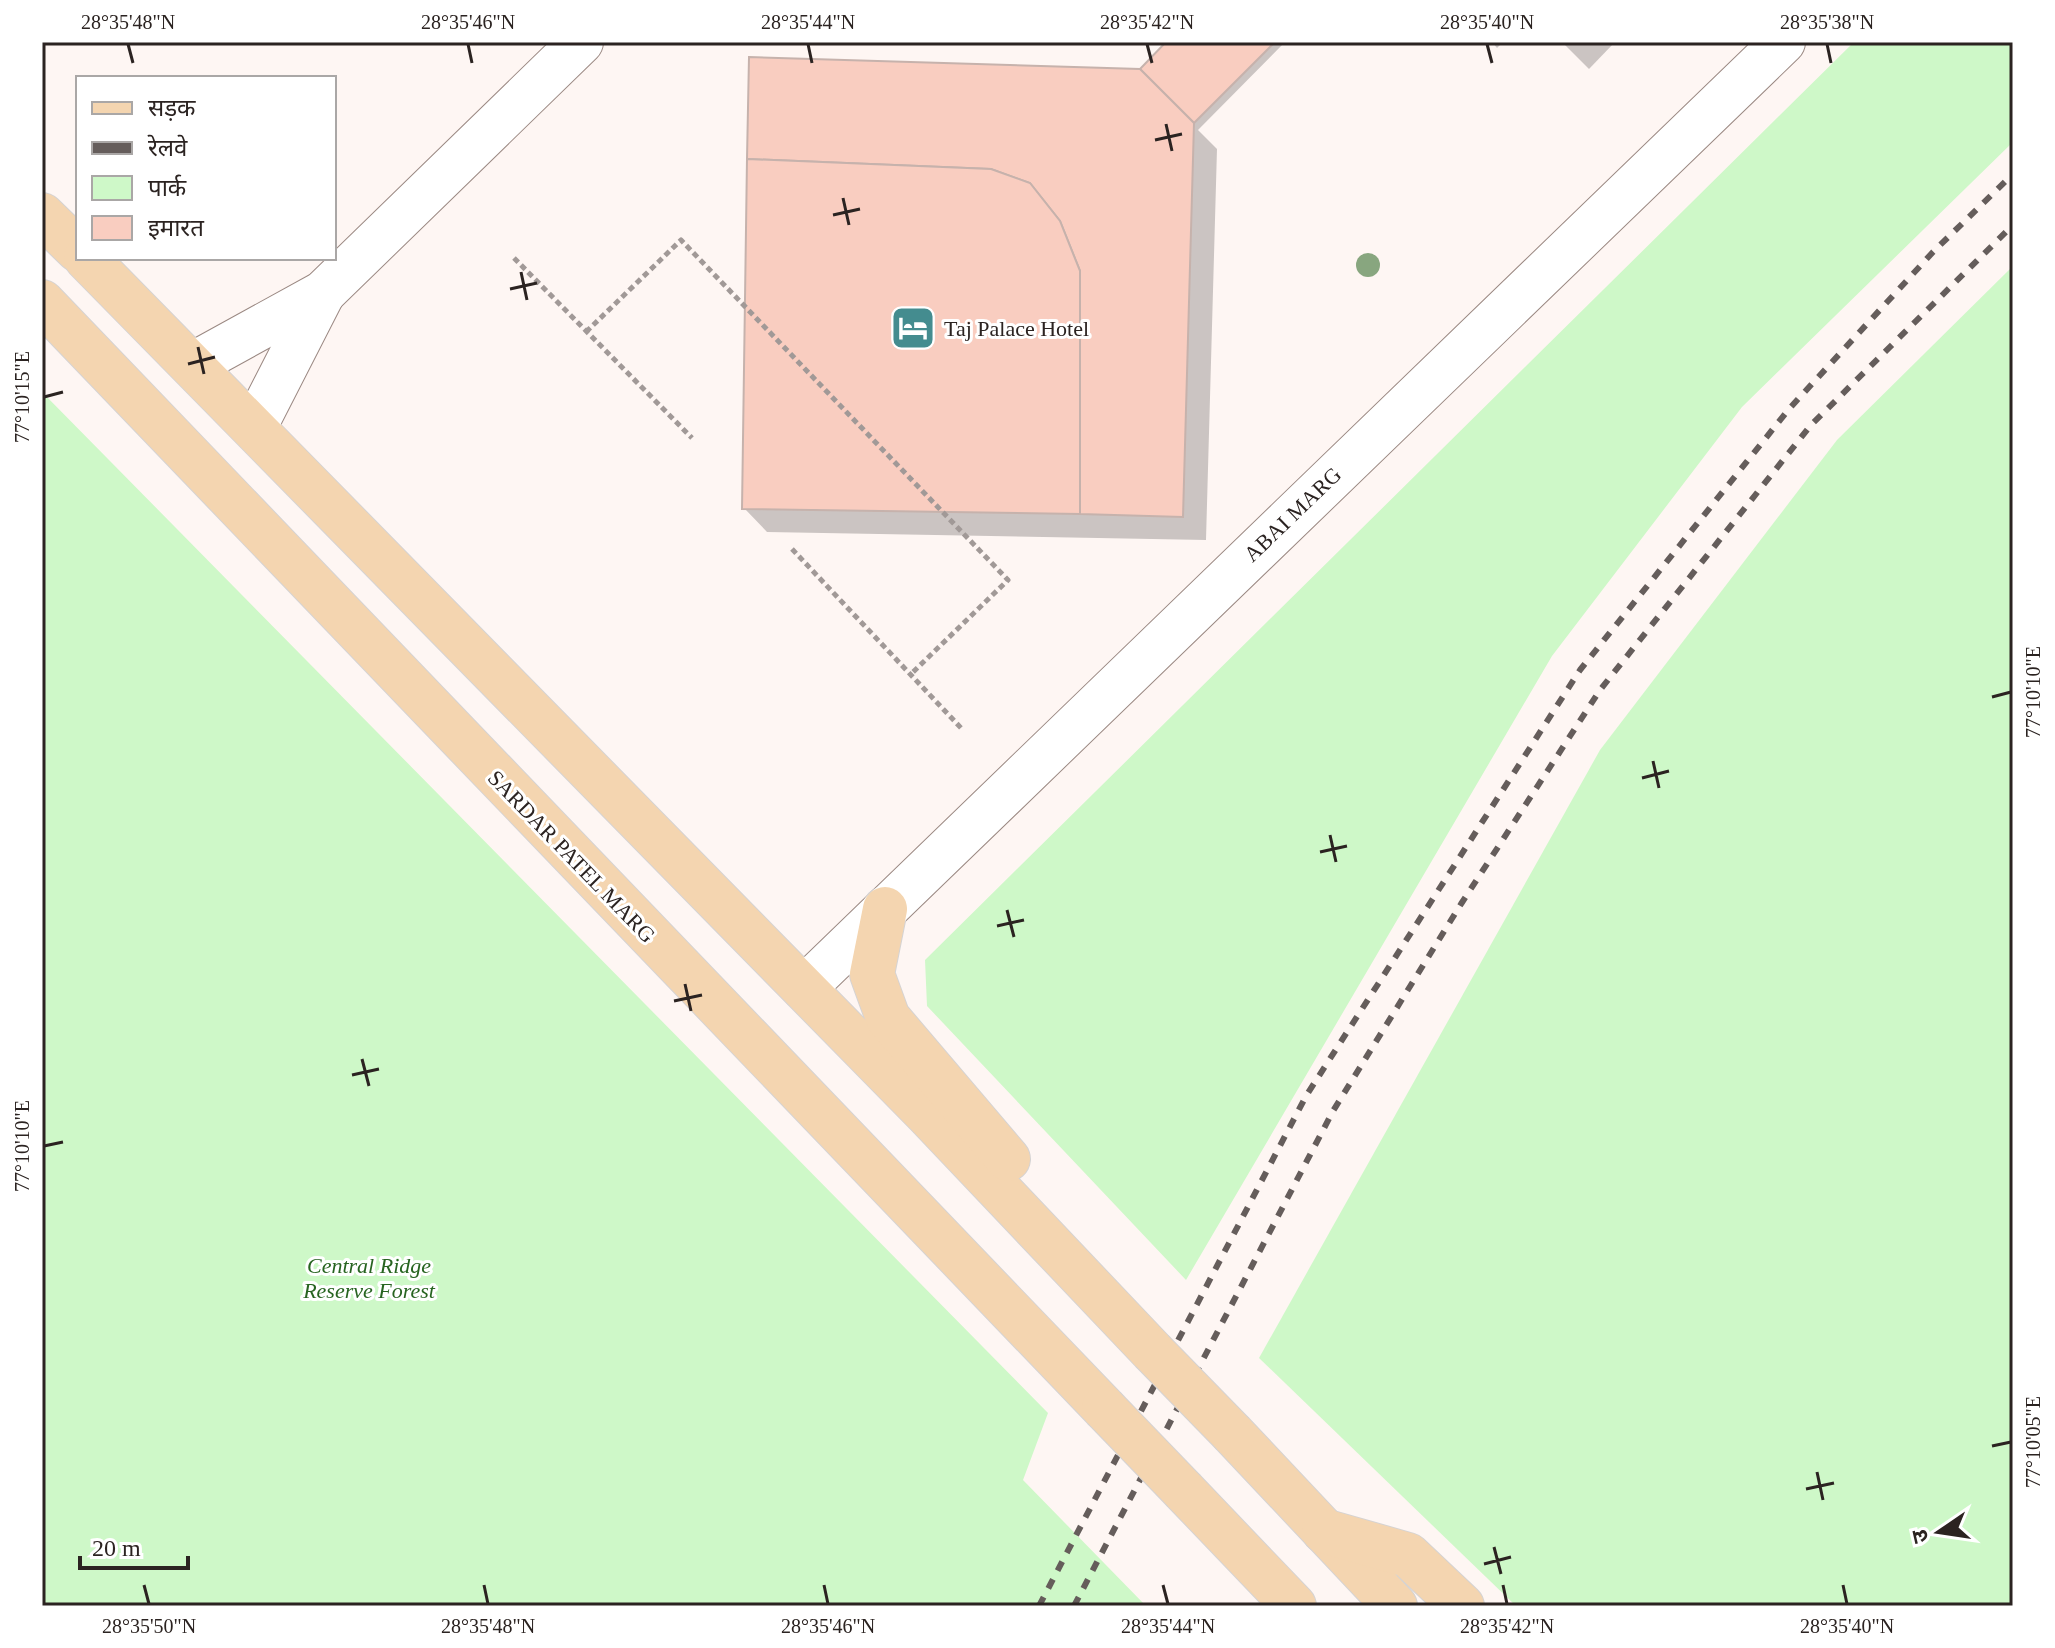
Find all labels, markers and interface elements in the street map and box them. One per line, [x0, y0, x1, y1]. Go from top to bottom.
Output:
text: 28°35'48"N [81, 11, 175, 33]
text: 28°35'46"N [421, 11, 515, 33]
text: 28°35'44"N [761, 11, 855, 33]
text: 28°35'42"N [1100, 11, 1194, 33]
text: 28°35'40"N [1440, 11, 1534, 33]
text: 28°35'38"N [1780, 11, 1874, 33]
legend [76, 76, 336, 260]
text: सड़क [148, 95, 196, 121]
text: रेलवे [147, 134, 188, 161]
text: पार्क [148, 174, 187, 201]
text: इमारत [148, 215, 205, 241]
hotel icon: Taj Palace Hotel [889, 304, 937, 352]
place label: Taj Palace Hotel [944, 316, 1089, 341]
text: 77°10'15"E [11, 351, 33, 443]
street label: ABAI MARG [1239, 462, 1346, 567]
text: 77°10'10"E [2022, 646, 2044, 738]
street label: SARDAR PATEL MARG [483, 765, 660, 948]
text: 77°10'10"E [11, 1100, 33, 1192]
park label: Central Ridge Reserve Forest [302, 1253, 436, 1303]
text: 77°10'05"E [2022, 1396, 2044, 1488]
north arrow [1899, 1492, 1979, 1572]
scale bar [80, 1520, 188, 1570]
text: उ [1906, 1526, 1934, 1545]
text: 20 m [92, 1535, 141, 1561]
text: 28°35'50"N [102, 1615, 196, 1637]
text: 28°35'48"N [441, 1615, 535, 1637]
text: 28°35'46"N [781, 1615, 875, 1637]
text: 28°35'44"N [1121, 1615, 1215, 1637]
text: 28°35'42"N [1460, 1615, 1554, 1637]
text: 28°35'40"N [1800, 1615, 1894, 1637]

